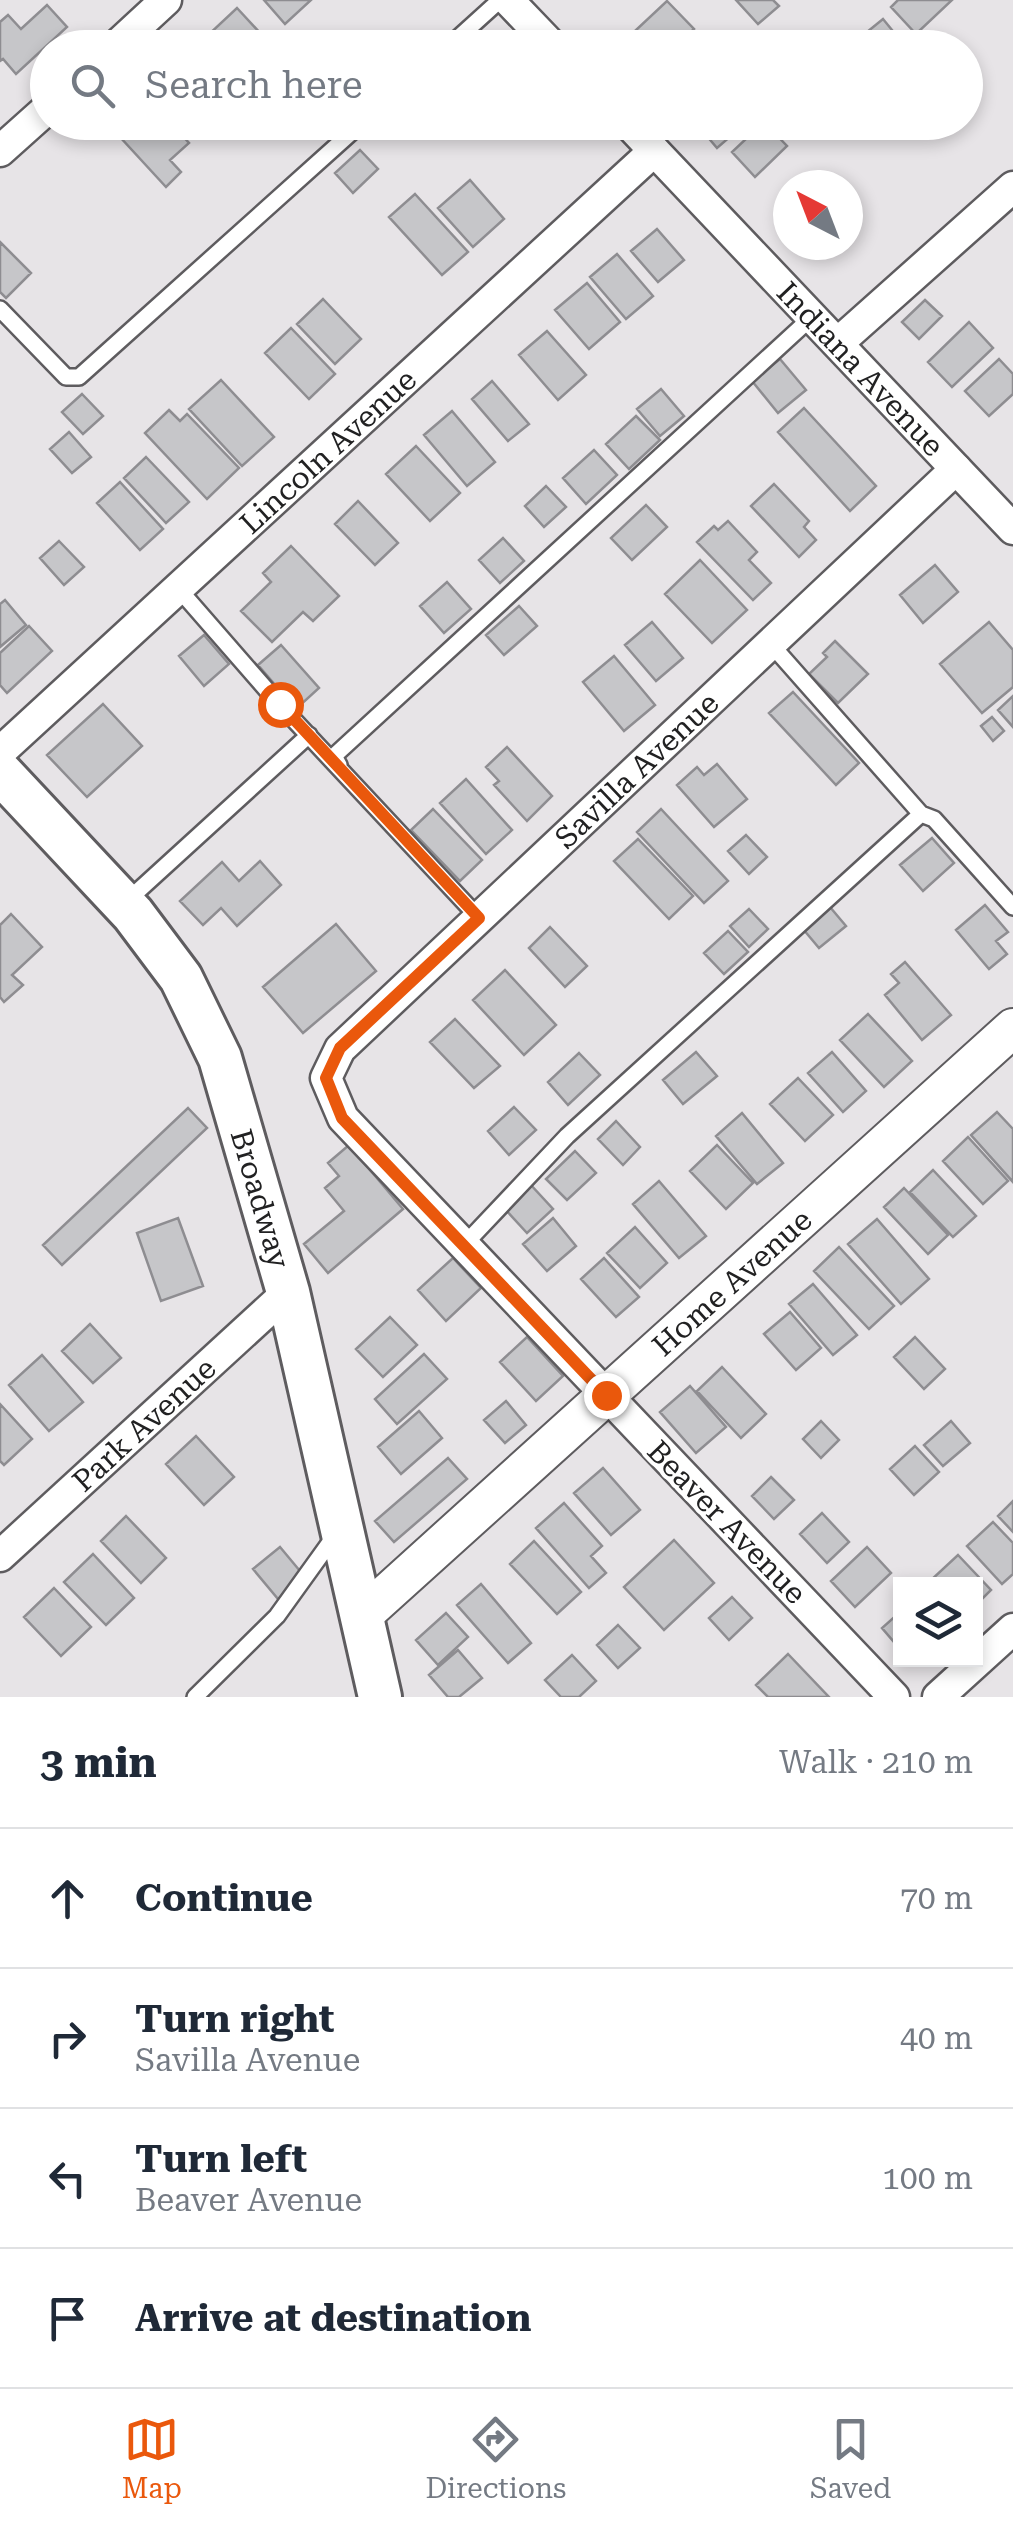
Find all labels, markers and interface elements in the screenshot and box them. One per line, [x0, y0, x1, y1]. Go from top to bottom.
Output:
search box [30, 30, 983, 140]
icon: search [65, 58, 120, 113]
text: Search here [145, 63, 363, 107]
north arrow [773, 170, 863, 260]
street label: Indiana Avenue [770, 274, 952, 463]
street label: Lincoln Avenue [232, 361, 423, 540]
route start [258, 682, 304, 728]
street label: Savilla Avenue [547, 685, 725, 855]
street label: Broadway [224, 1125, 298, 1272]
street label: Home Avenue [645, 1201, 818, 1363]
street label: Park Avenue [65, 1350, 222, 1498]
route end [584, 1373, 630, 1419]
street label: Beaver Avenue [641, 1433, 813, 1611]
map controls [893, 1577, 983, 1667]
button: layers [893, 1577, 983, 1667]
text: 3 min [40, 1738, 157, 1787]
text: Walk · 210 m [779, 1743, 973, 1781]
icon: ahead [40, 1871, 95, 1926]
text: Continue [135, 1876, 313, 1920]
text: 70 m [900, 1879, 973, 1917]
text: Turn right [135, 1997, 334, 2041]
icon: right [40, 2011, 95, 2066]
text: 40 m [900, 2019, 973, 2057]
text: Savilla Avenue [135, 2041, 360, 2079]
text: Turn left [135, 2137, 307, 2181]
icon: left [40, 2151, 95, 2206]
text: 100 m [882, 2159, 973, 2197]
text: Beaver Avenue [135, 2181, 362, 2219]
icon: arrive [40, 2291, 95, 2346]
text: Arrive at destination [135, 2296, 531, 2340]
tab: Map [122, 2412, 182, 2505]
tab: Directions [425, 2412, 566, 2505]
tab: Saved [810, 2412, 891, 2505]

